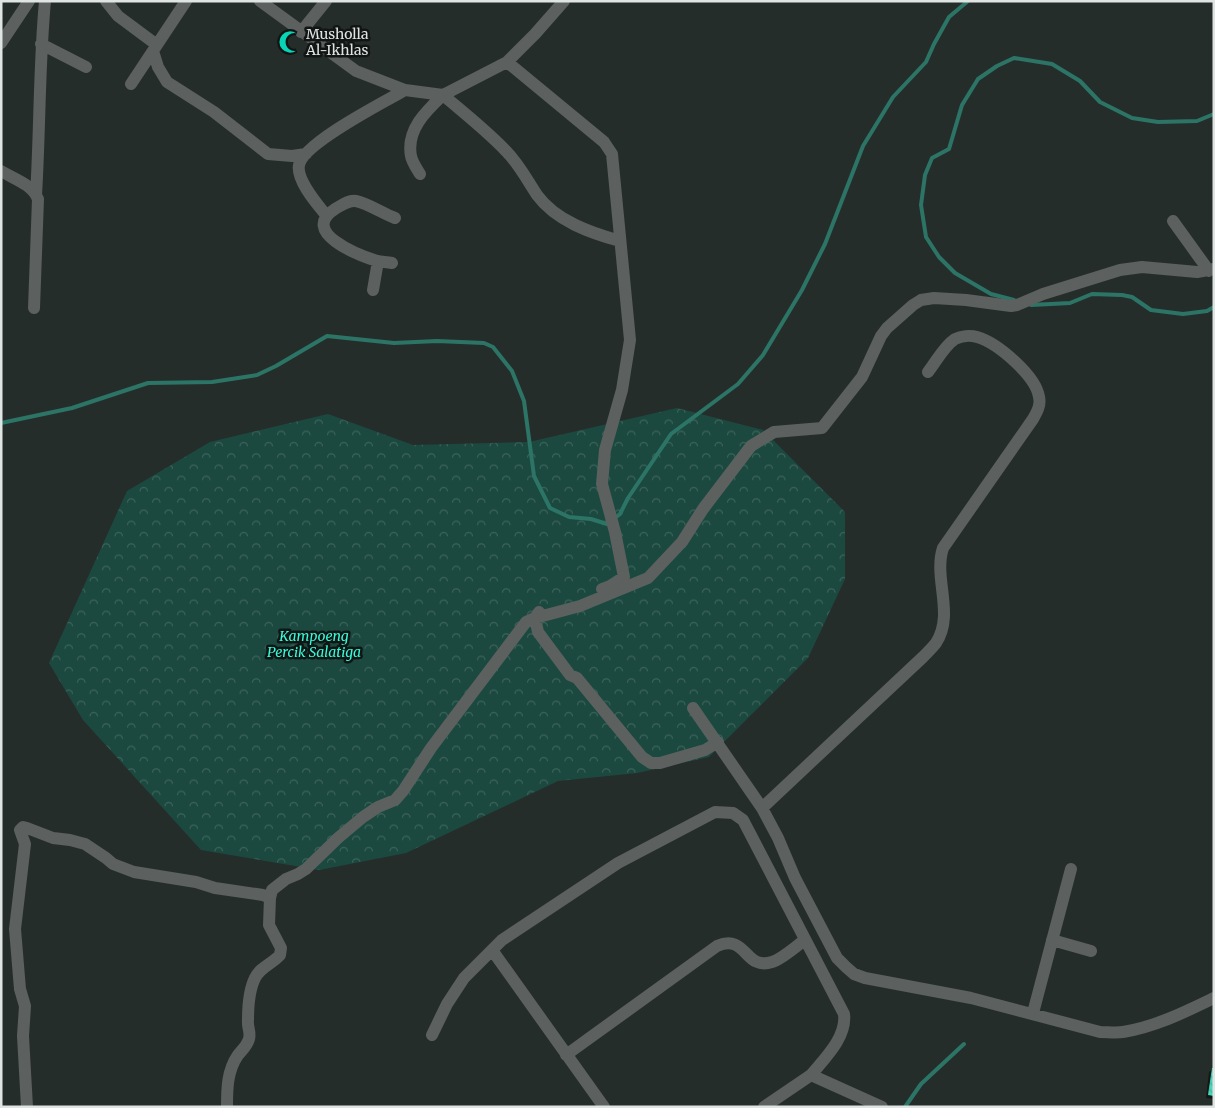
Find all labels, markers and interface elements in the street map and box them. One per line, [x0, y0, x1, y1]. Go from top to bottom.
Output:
place label: Musholla Al-Ikhlas [305, 25, 369, 59]
mosque icon: Musholla Al-Ikhlas [277, 29, 303, 55]
park label: Kampoeng Percik Salatiga [267, 627, 361, 661]

